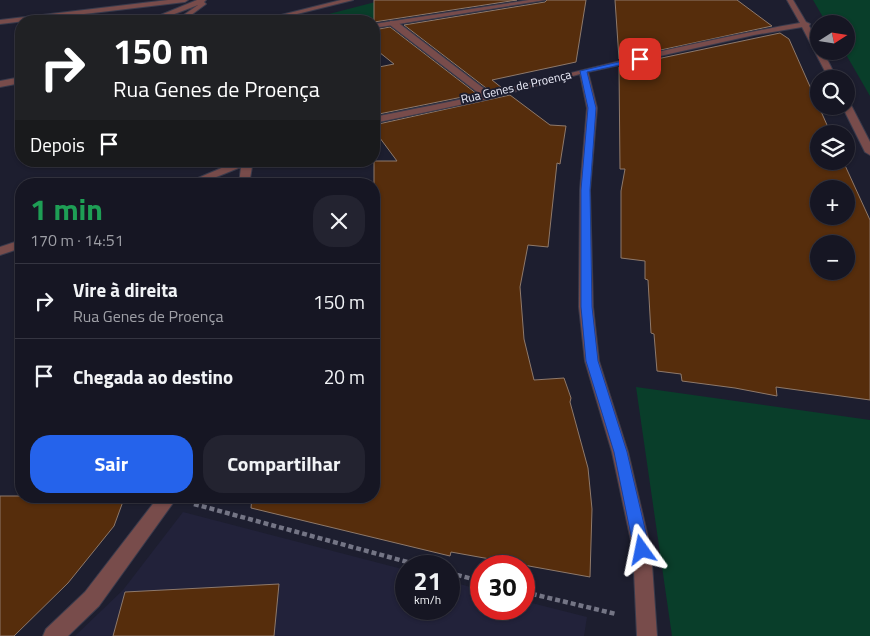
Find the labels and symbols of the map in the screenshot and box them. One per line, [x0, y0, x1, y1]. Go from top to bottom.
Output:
north arrow [810, 15, 855, 60]
pin [619, 38, 661, 80]
street label: Rua Genes de Proença [459, 65, 573, 108]
position arrow [615, 523, 667, 575]
speed limit sign: 30 [470, 555, 535, 620]

